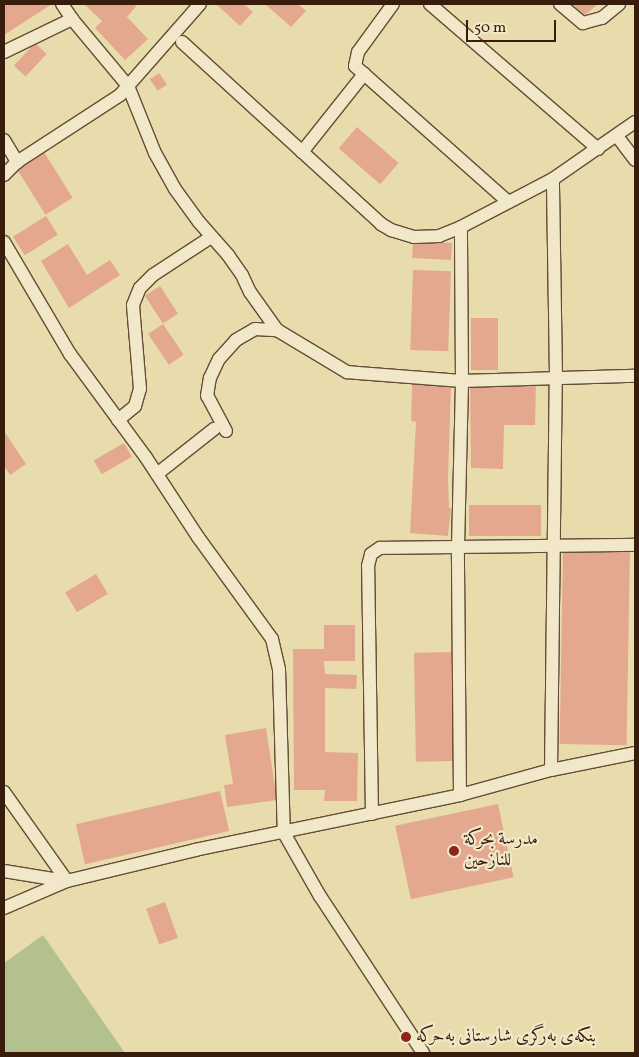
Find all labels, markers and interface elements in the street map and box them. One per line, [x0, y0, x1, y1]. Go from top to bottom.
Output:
scale bar [469, 10, 559, 42]
text: 50 m [474, 18, 506, 39]
place label: مدرسة بحركة للنازحين [464, 830, 538, 872]
marker: مدرسة بحركة للنازحين [448, 845, 460, 857]
place label: بنکەی بەرگری شارستانی بەحرکە [416, 1026, 596, 1048]
marker: بنکەی بەرگری شارستانی بەحرکە [400, 1031, 412, 1043]

